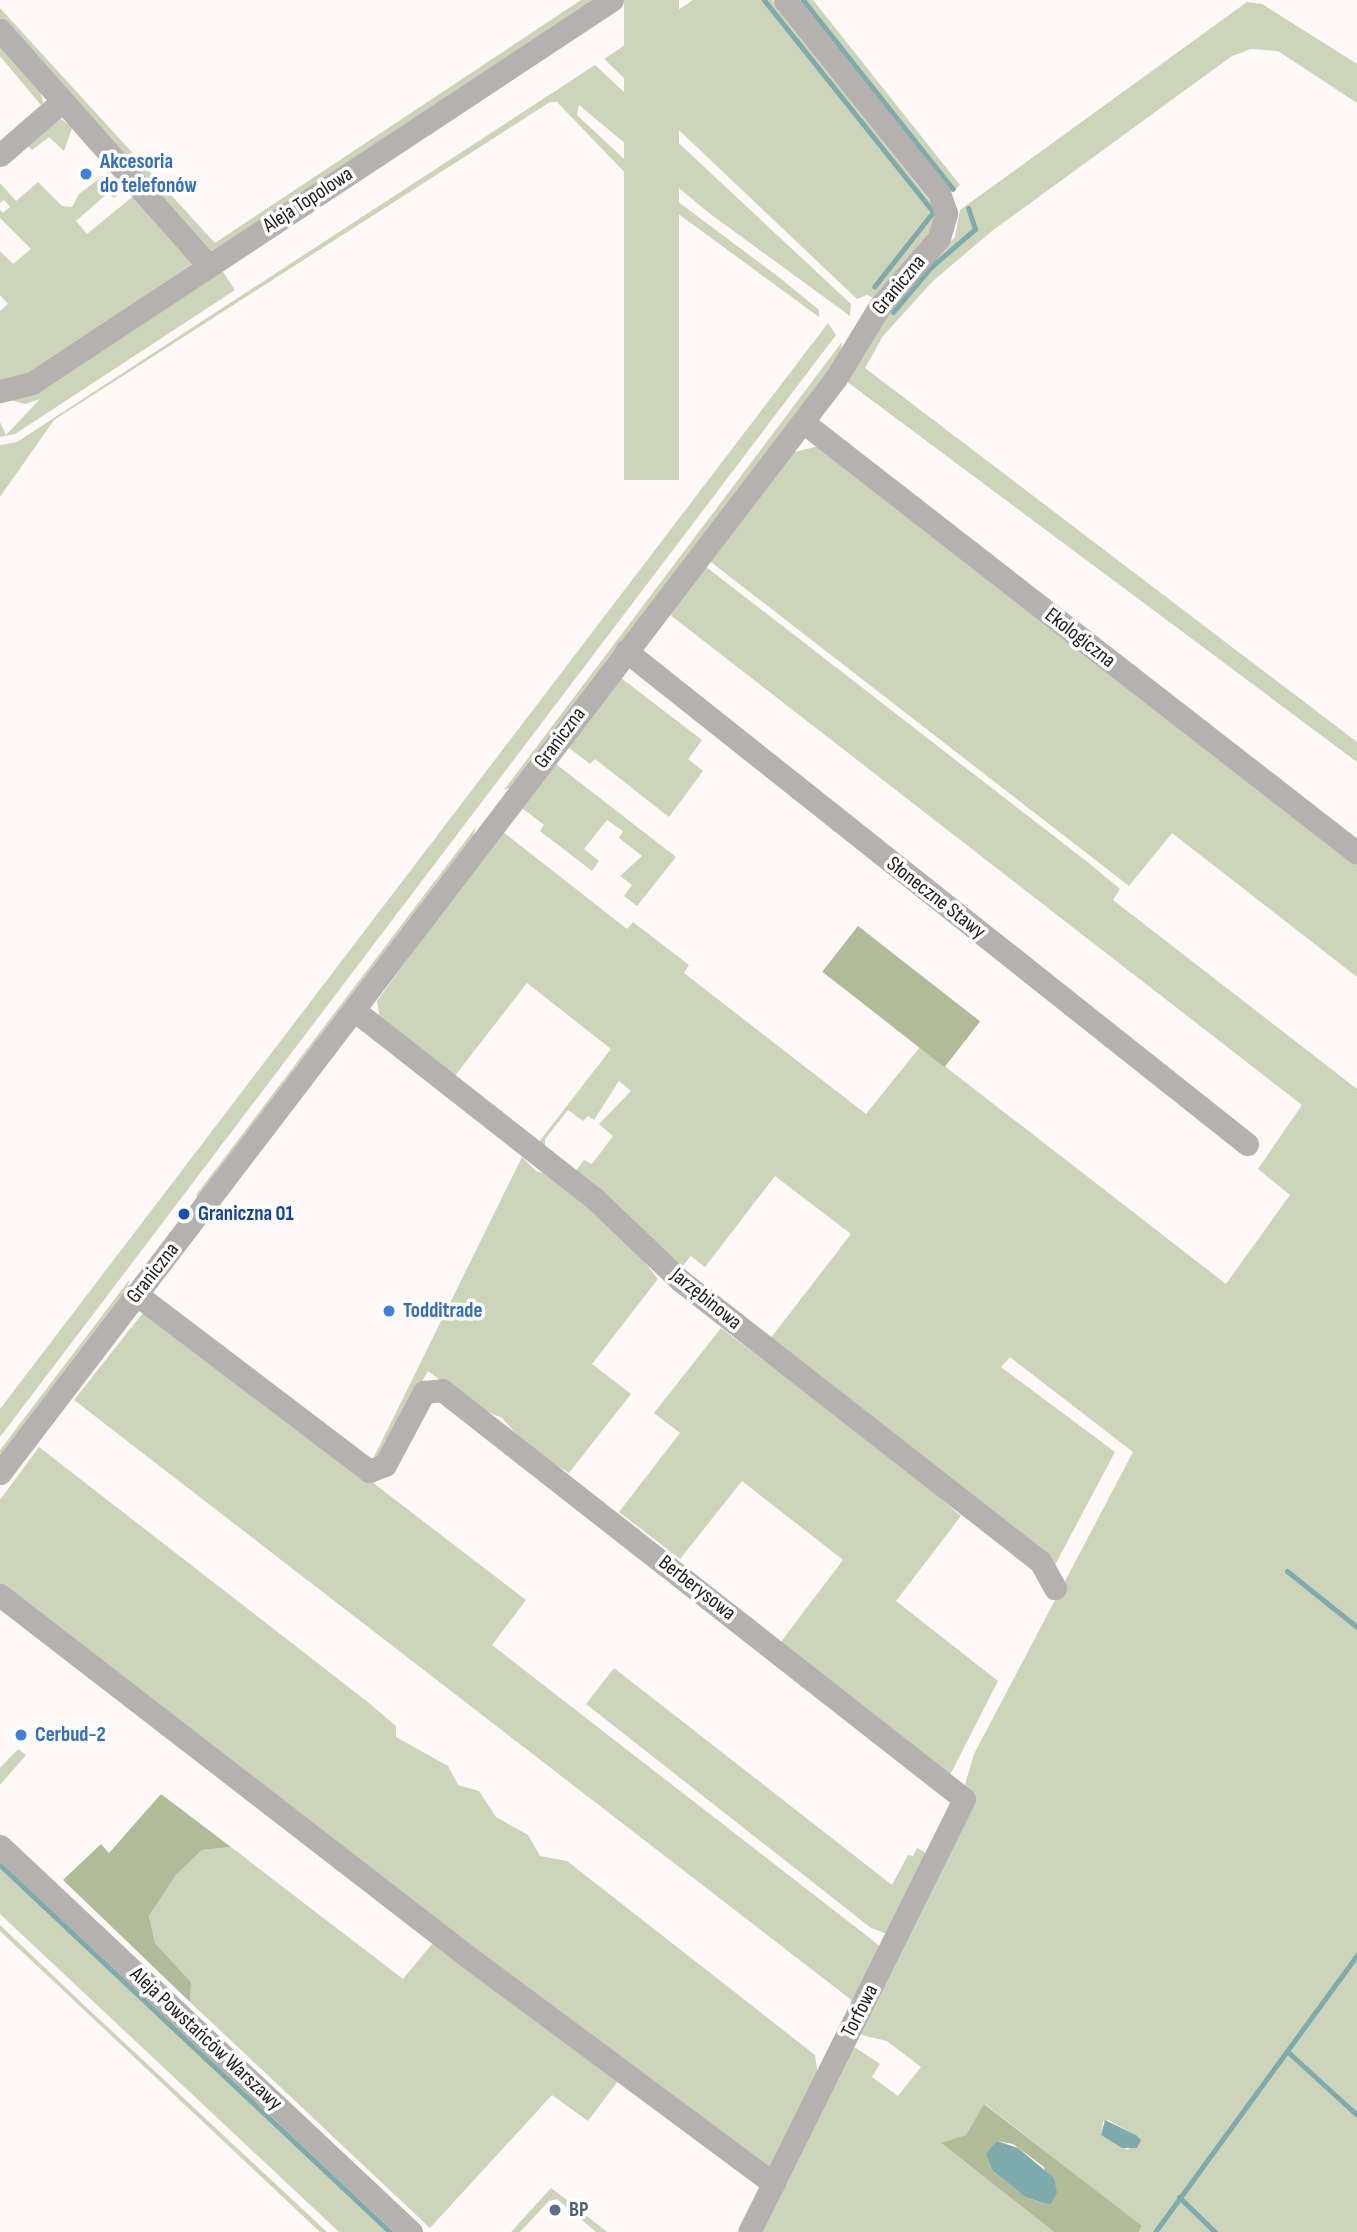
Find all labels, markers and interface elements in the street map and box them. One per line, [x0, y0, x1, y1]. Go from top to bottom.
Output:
place label: Akcesoria do telefonów [100, 149, 197, 199]
street label: Aleja Topolowa [258, 162, 358, 238]
marker: Akcesoria do telefonów [78, 166, 94, 182]
street label: Graniczna [867, 250, 931, 320]
street label: Ekologiczna [1040, 603, 1120, 673]
street label: Graniczna [529, 702, 591, 774]
street label: Słoneczne Stawy [881, 852, 991, 944]
place label: Graniczna 01 [198, 1201, 294, 1227]
marker: Graniczna 01 [176, 1206, 192, 1222]
street label: Graniczna [122, 1238, 184, 1308]
street label: Jarzębinowa [665, 1263, 747, 1335]
place label: Todditrade [403, 1298, 482, 1324]
marker: Todditrade [381, 1303, 397, 1319]
street label: Berberysowa [653, 1550, 741, 1626]
place label: Cerbud-2 [35, 1722, 106, 1748]
marker: Cerbud-2 [13, 1727, 29, 1743]
street label: Aleja Powstańców Warszawy [125, 1962, 287, 2116]
street label: Torfowa [836, 1980, 884, 2042]
place label: BP [569, 2197, 588, 2223]
marker: BP [547, 2202, 563, 2218]

